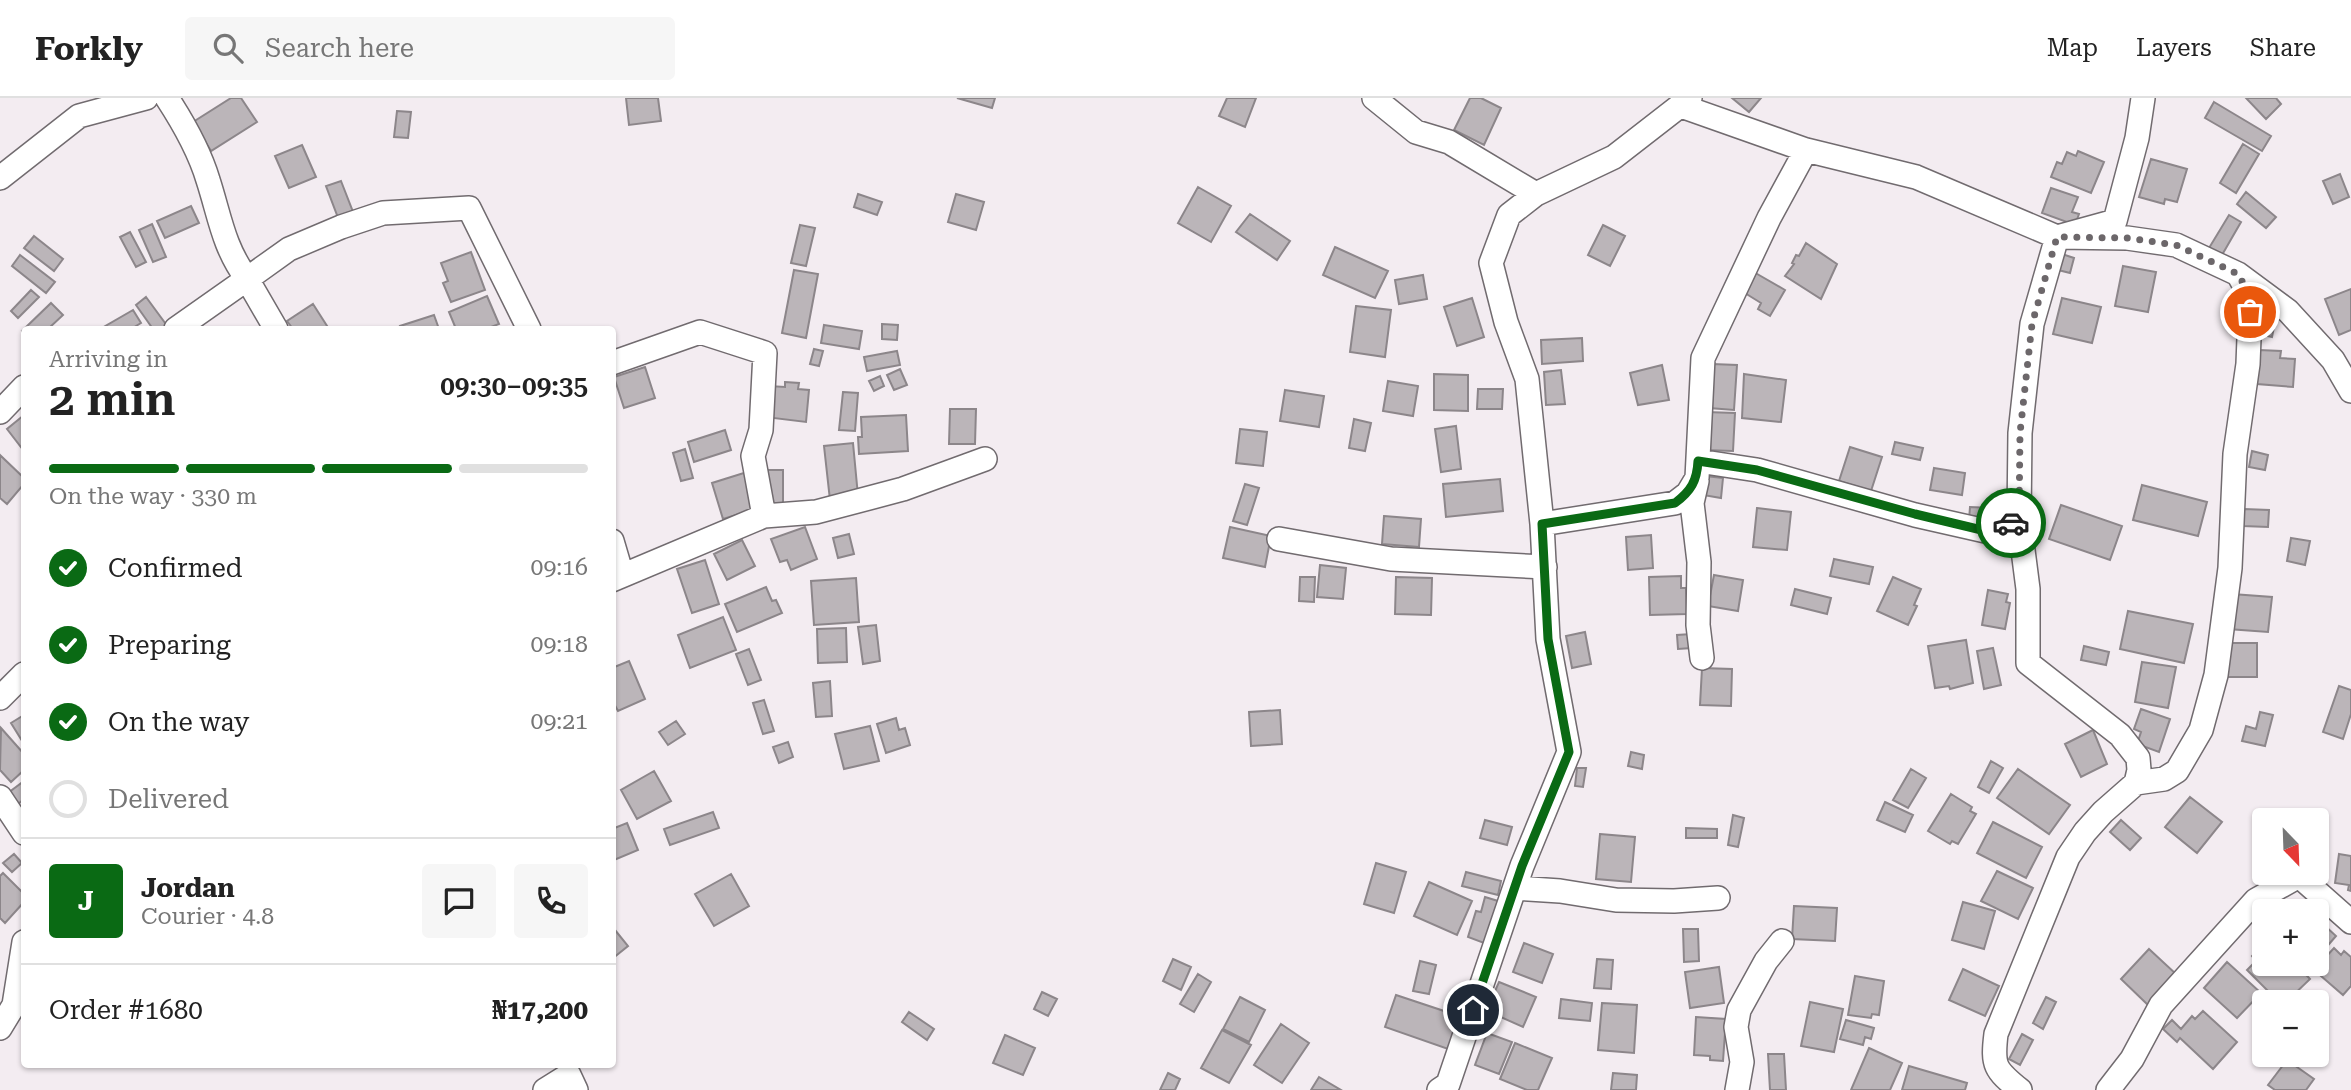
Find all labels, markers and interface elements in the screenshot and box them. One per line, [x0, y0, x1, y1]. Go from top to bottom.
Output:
search box [185, 17, 675, 80]
text: Forkly [35, 29, 143, 68]
icon: search [209, 29, 247, 67]
text: Search here [265, 33, 414, 63]
text: Map [2047, 34, 2098, 62]
text: Layers [2136, 34, 2212, 62]
text: Share [2250, 34, 2316, 62]
pin [2220, 282, 2280, 342]
icon: bag [2231, 293, 2269, 331]
text: Arriving in [49, 346, 168, 373]
text: 09:30–09:35 [440, 371, 588, 401]
text: 2 min [49, 372, 176, 426]
text: On the way · 330 m [49, 483, 257, 510]
courier [1976, 488, 2046, 558]
icon: car [1992, 504, 2030, 542]
icon: check [49, 549, 87, 587]
text: Confirmed [108, 553, 243, 583]
text: 09:16 [531, 554, 588, 581]
icon: check [49, 626, 87, 664]
text: Preparing [108, 630, 231, 660]
text: 09:18 [531, 631, 588, 658]
icon: check [49, 703, 87, 741]
text: On the way [108, 707, 249, 737]
text: 09:21 [531, 708, 588, 735]
text: Delivered [108, 784, 229, 814]
north arrow [2252, 808, 2329, 886]
map controls [2252, 808, 2329, 1067]
button: chat [422, 864, 496, 938]
button: phone [514, 864, 588, 938]
text: Jordan [141, 873, 235, 903]
text: J [78, 886, 94, 916]
button: + [2252, 899, 2329, 976]
text: Courier · 4.8 [141, 903, 274, 930]
pin [1443, 980, 1503, 1040]
button: − [2252, 990, 2329, 1067]
icon: home [1454, 991, 1492, 1029]
text: Order #1680 [49, 995, 203, 1025]
text: ₦17,200 [492, 995, 588, 1025]

